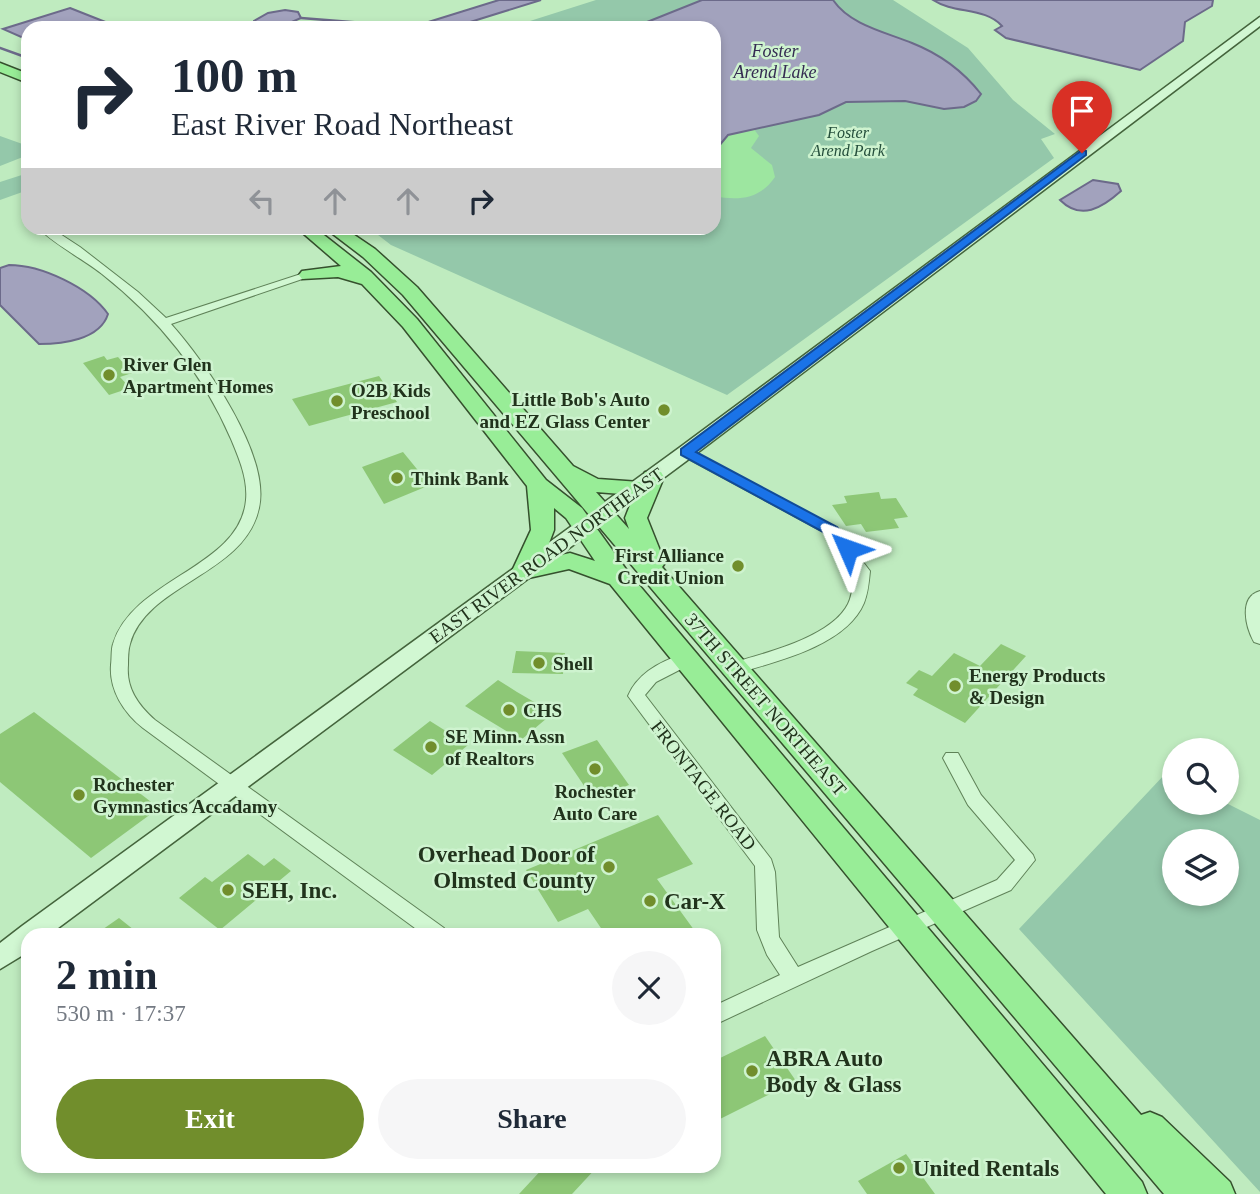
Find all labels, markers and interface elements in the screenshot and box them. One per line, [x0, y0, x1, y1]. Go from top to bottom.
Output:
water label: Foster Arend Lake [733, 41, 816, 82]
text: 100 m [171, 48, 298, 103]
icon: right [56, 49, 147, 140]
pin [1052, 81, 1112, 153]
icon: arrive [1063, 92, 1101, 130]
text: East River Road Northeast [171, 106, 513, 142]
park label: Foster Arend Park [810, 124, 886, 159]
icon: left [243, 182, 281, 220]
icon: ahead [316, 182, 354, 220]
icon: ahead [389, 182, 427, 220]
icon: right [462, 182, 500, 220]
place label: River Glen Apartment Homes [123, 354, 273, 397]
marker: River Glen Apartment Homes [101, 367, 117, 383]
place label: O2B Kids Preschool [351, 380, 431, 423]
place label: Little Bob's Auto and EZ Glass Center [480, 389, 651, 432]
marker: O2B Kids Preschool [329, 393, 345, 409]
marker: Little Bob's Auto and EZ Glass Center [656, 402, 672, 418]
street label: EAST RIVER ROAD NORTHEAST [425, 463, 668, 647]
place label: Think Bank [411, 468, 509, 489]
marker: Think Bank [389, 470, 405, 486]
position arrow [811, 512, 885, 586]
place label: First Alliance Credit Union [615, 545, 724, 588]
marker: First Alliance Credit Union [730, 558, 746, 574]
street label: 37TH STREET NORTHEAST [681, 609, 851, 800]
place label: Shell [553, 653, 593, 674]
marker: Shell [531, 655, 547, 671]
place label: Energy Products & Design [969, 665, 1105, 708]
marker: Energy Products & Design [947, 678, 963, 694]
place label: CHS [523, 700, 562, 721]
marker: CHS [501, 702, 517, 718]
street label: FRONTAGE ROAD [647, 716, 761, 854]
place label: SE Minn. Assn of Realtors [445, 726, 565, 769]
map controls [1162, 738, 1239, 906]
button: search [1162, 738, 1239, 815]
marker: SE Minn. Assn of Realtors [423, 739, 439, 755]
marker: Rochester Auto Care [587, 761, 603, 777]
place label: Rochester Gymnastics Accadamy [93, 774, 278, 817]
place label: Rochester Auto Care [553, 781, 637, 824]
marker: Rochester Gymnastics Accadamy [71, 787, 87, 803]
button: layers [1162, 829, 1239, 906]
place label: Overhead Door of Olmsted County [418, 842, 595, 893]
marker: Overhead Door of Olmsted County [601, 859, 617, 875]
place label: SEH, Inc. [242, 878, 337, 903]
marker: SEH, Inc. [220, 882, 236, 898]
place label: Car-X [664, 889, 726, 914]
marker: Car-X [642, 893, 658, 909]
button: close [612, 951, 686, 1025]
text: 2 min [56, 952, 158, 998]
text: 530 m · 17:37 [56, 1001, 186, 1026]
place label: ABRA Auto Body & Glass [766, 1046, 902, 1097]
marker: ABRA Auto Body & Glass [744, 1063, 760, 1079]
button: Exit [56, 1079, 364, 1159]
button: Share [378, 1079, 686, 1159]
place label: United Rentals [913, 1156, 1059, 1181]
marker: United Rentals [891, 1160, 907, 1176]

